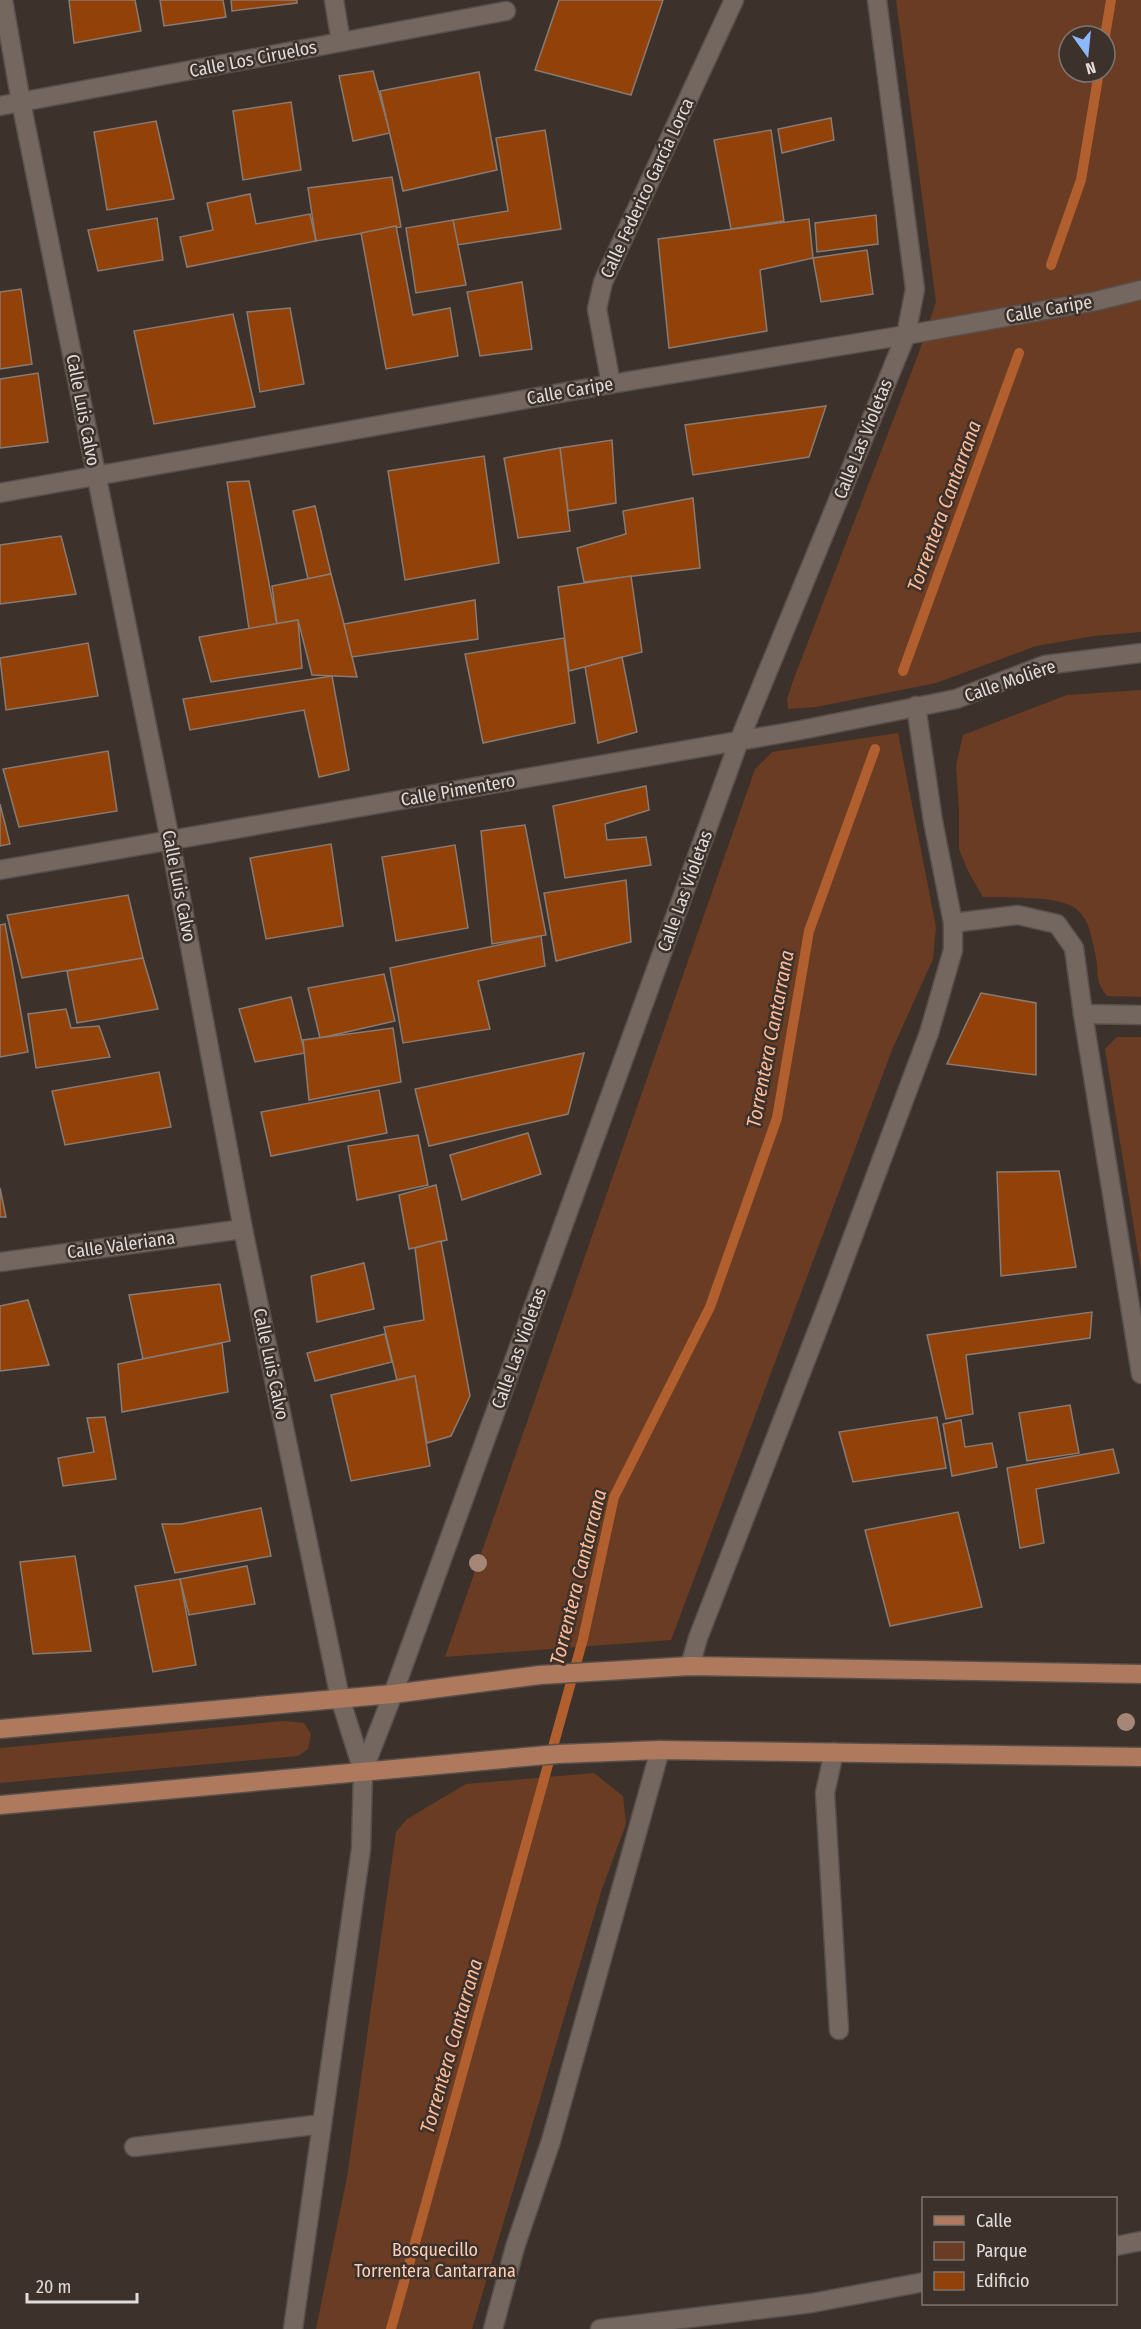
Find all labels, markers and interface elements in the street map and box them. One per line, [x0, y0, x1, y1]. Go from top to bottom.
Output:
north arrow [1057, 24, 1117, 84]
street label: Calle Los Ciruelos [187, 36, 319, 82]
text: N [1084, 58, 1098, 78]
street label: Calle Federico García Lorca [596, 94, 698, 282]
street label: Calle Caripe [1004, 291, 1094, 327]
street label: Calle Luis Calvo [61, 352, 105, 468]
street label: Calle Caripe [525, 373, 615, 409]
street label: Calle Las Violetas [829, 376, 897, 502]
water label: Torrentera Cantarrana [902, 417, 986, 595]
street label: Calle Molière [961, 655, 1059, 707]
street label: Calle Pimentero [399, 769, 517, 811]
street label: Calle Las Violetas [653, 827, 717, 955]
street label: Calle Luis Calvo [157, 828, 201, 944]
water label: Torrentera Cantarrana [741, 948, 799, 1130]
street label: Calle Valeriana [66, 1227, 177, 1263]
street label: Calle Las Violetas [487, 1284, 551, 1412]
street label: Calle Luis Calvo [248, 1306, 294, 1422]
water label: Torrentera Cantarrana [545, 1487, 611, 1667]
water label: Torrentera Cantarrana [415, 1956, 487, 2136]
legend [922, 2197, 1117, 2305]
text: Calle [976, 2210, 1012, 2232]
park label: Bosquecillo Torrentera Cantarrana [354, 2239, 516, 2282]
text: Parque [976, 2240, 1027, 2262]
scale bar [27, 2266, 136, 2304]
text: Edificio [976, 2270, 1029, 2292]
text: 20 m [36, 2276, 71, 2298]

